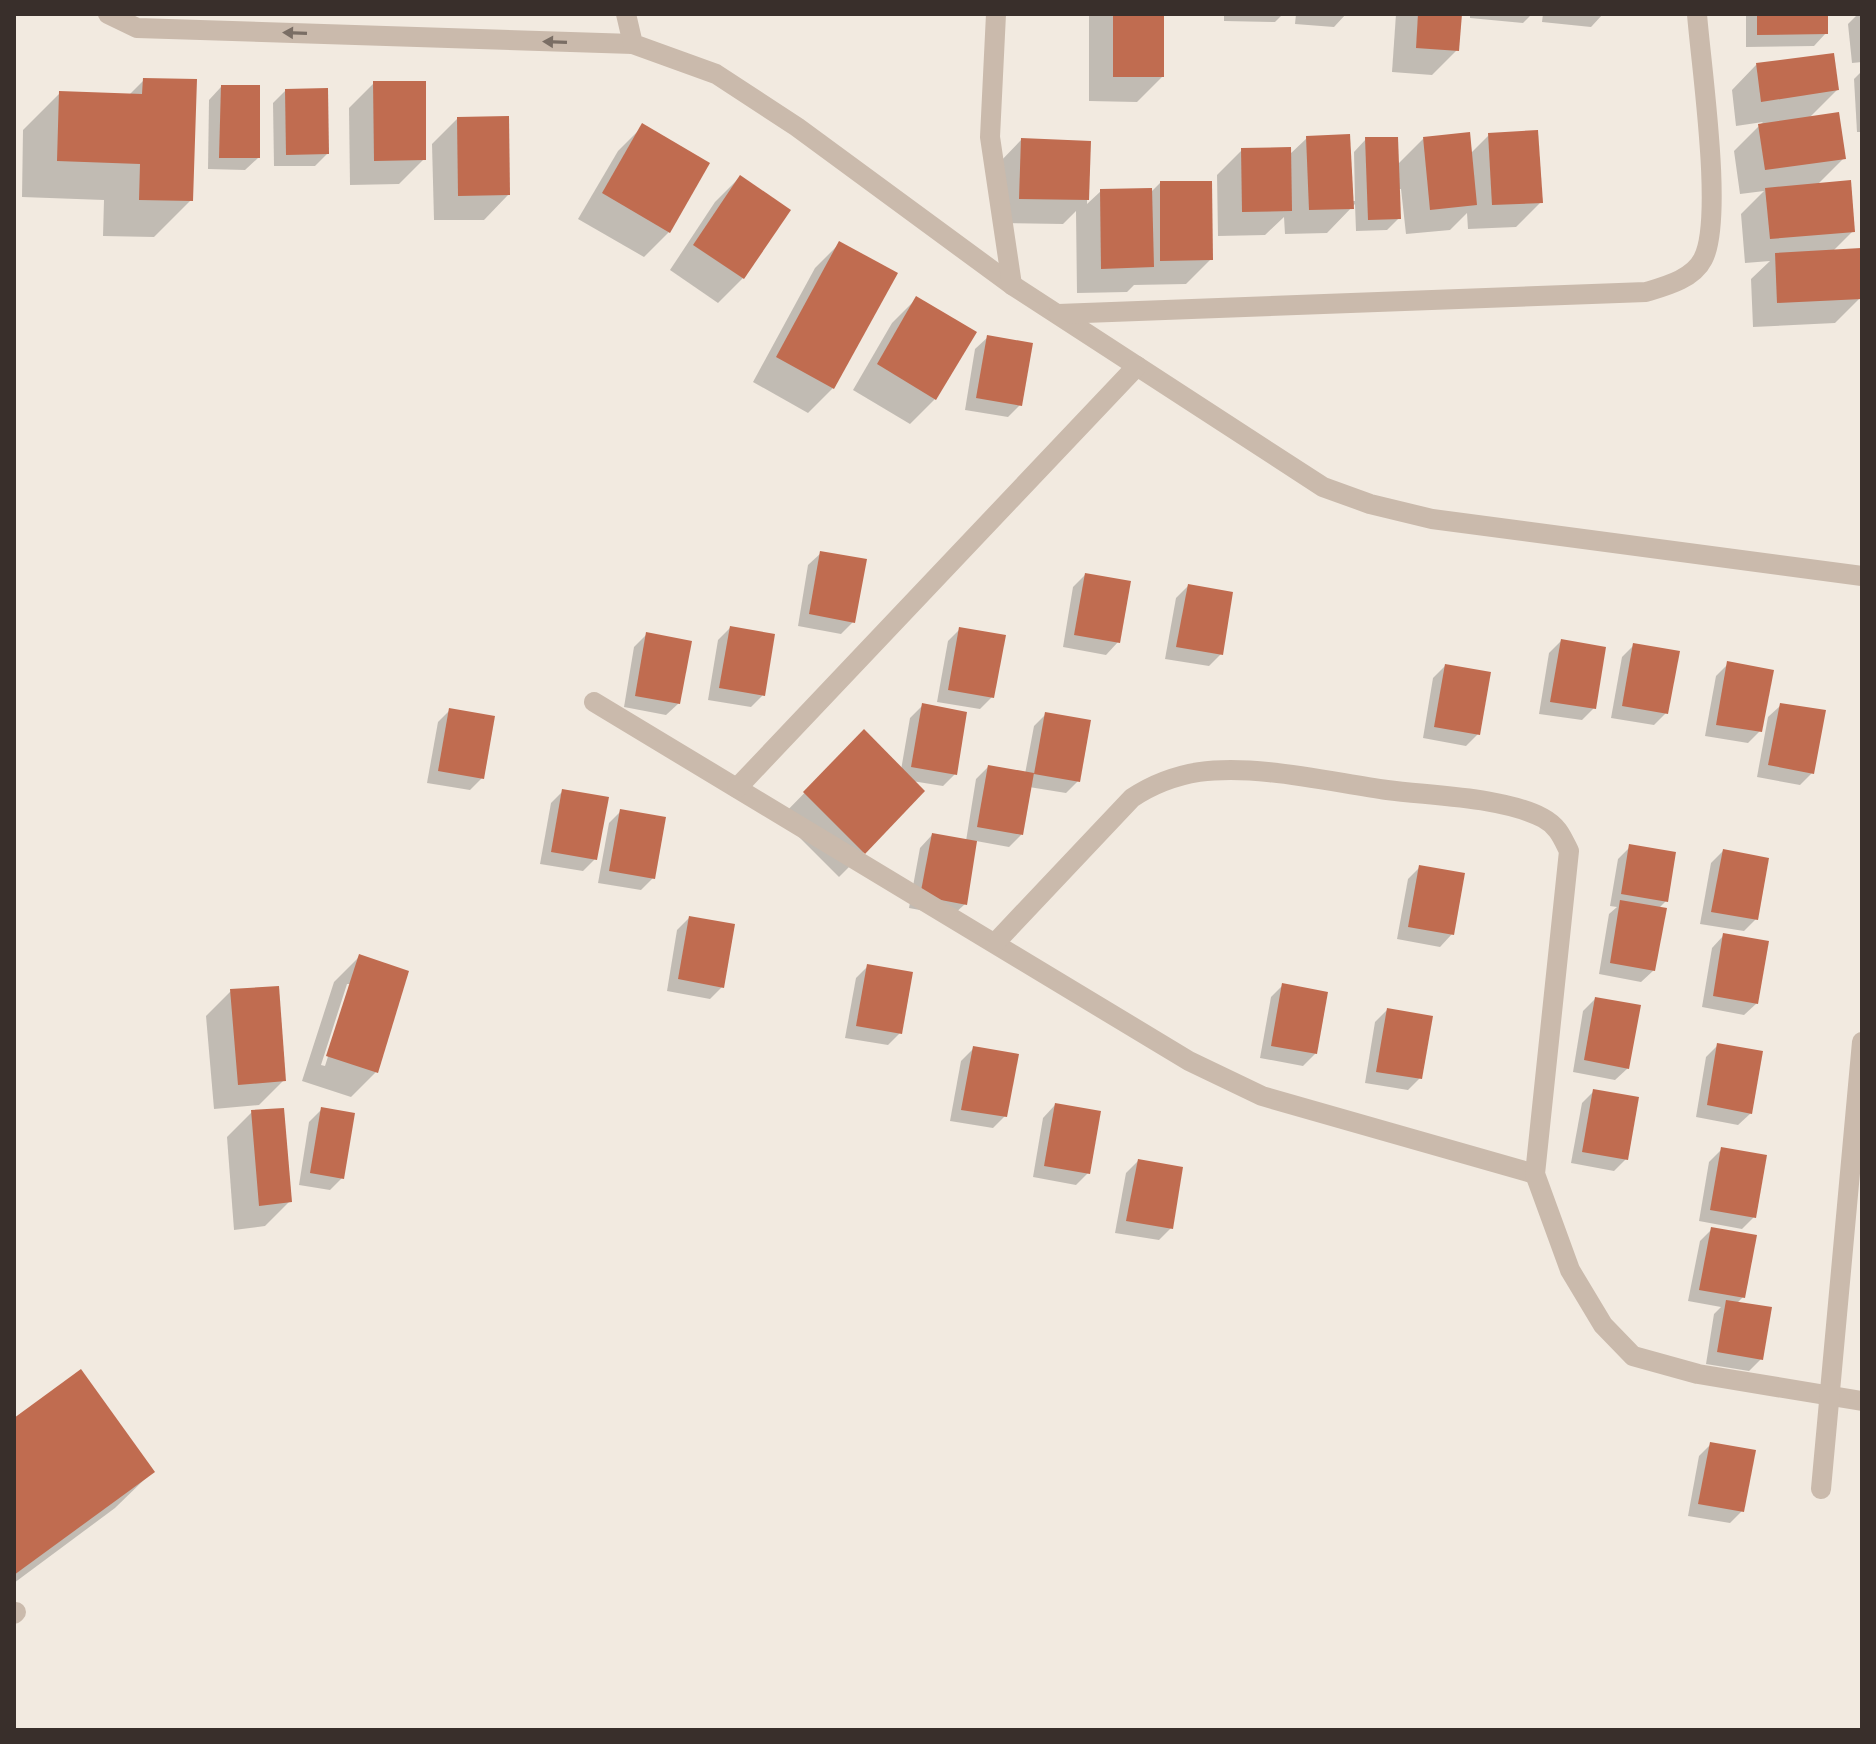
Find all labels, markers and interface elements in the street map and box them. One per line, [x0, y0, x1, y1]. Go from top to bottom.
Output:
one-way arrow [282, 27, 307, 40]
one-way arrow [542, 35, 567, 48]

